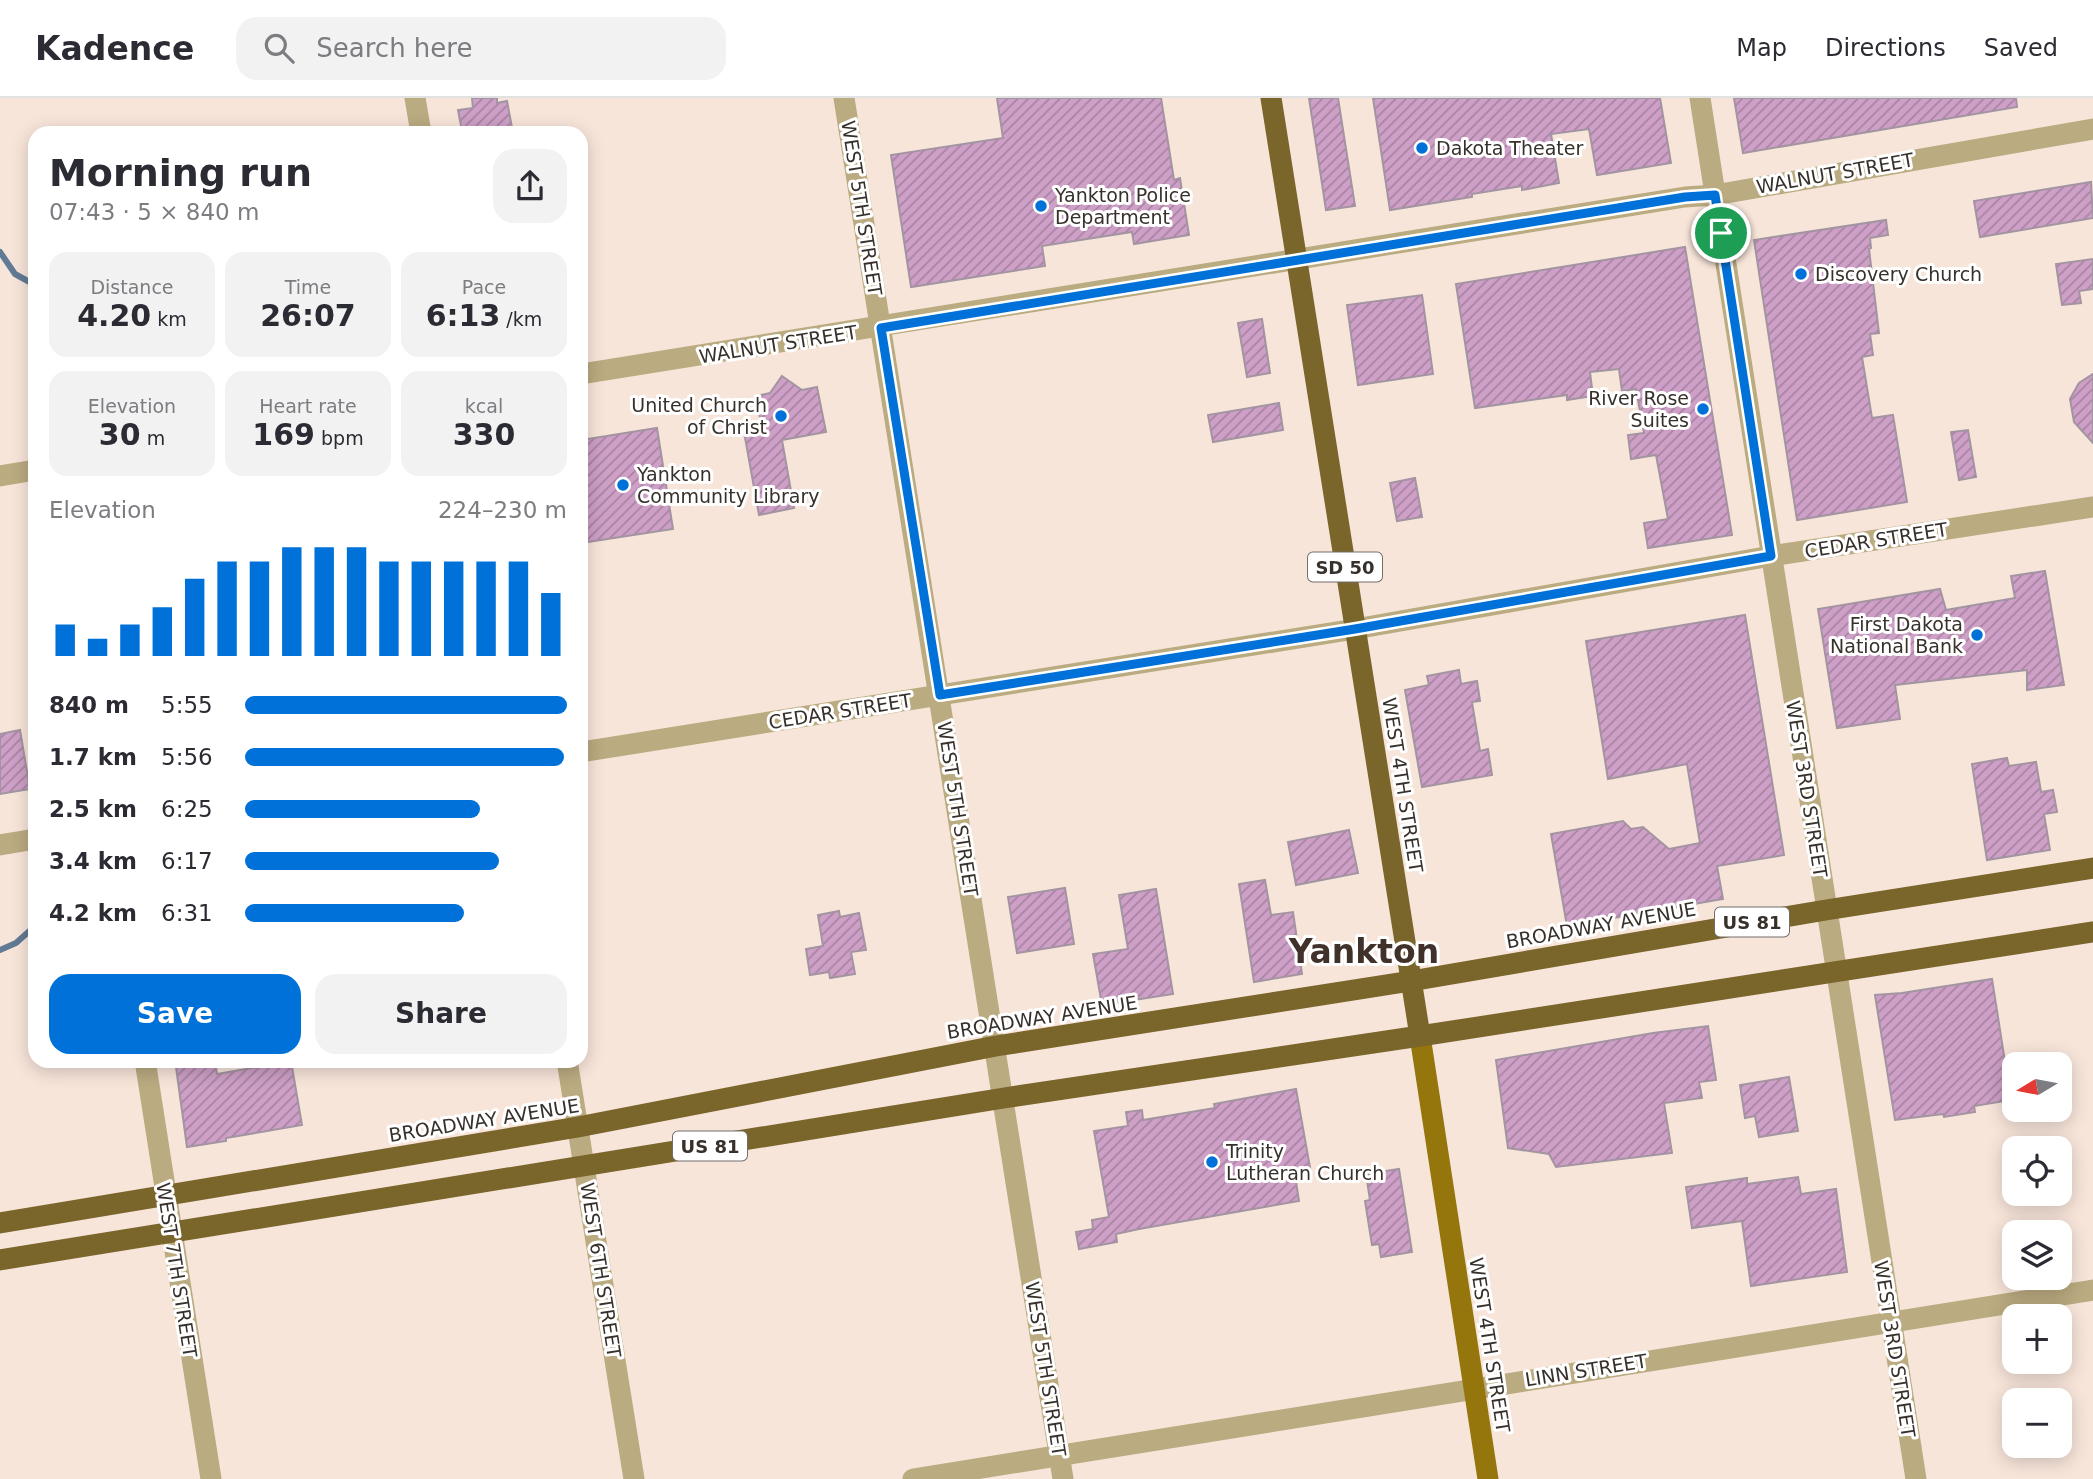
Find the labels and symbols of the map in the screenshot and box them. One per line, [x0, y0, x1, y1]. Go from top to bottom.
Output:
street label: WEST 5TH STREET [837, 119, 887, 298]
place label: Dakota Theater [1436, 137, 1583, 159]
marker: Dakota Theater [1414, 140, 1430, 156]
street label: WALNUT STREET [1755, 148, 1916, 198]
place label: Yankton Police Department [1054, 184, 1191, 228]
marker: Yankton Police Department [1033, 198, 1049, 214]
pin [1691, 203, 1751, 263]
place label: Discovery Church [1815, 263, 1982, 285]
marker: Discovery Church [1793, 266, 1809, 282]
street label: WALNUT STREET [697, 321, 859, 367]
place label: River Rose Suites [1588, 387, 1689, 431]
place label: United Church of Christ [631, 394, 767, 438]
marker: River Rose Suites [1695, 401, 1711, 417]
marker: United Church of Christ [773, 408, 789, 424]
place label: Yankton Community Library [636, 463, 819, 507]
marker: Yankton Community Library [615, 477, 631, 493]
street label: CEDAR STREET [1803, 518, 1949, 562]
road number: SD 50 [1308, 552, 1382, 582]
place label: First Dakota National Bank [1830, 613, 1963, 657]
marker: First Dakota National Bank [1969, 627, 1985, 643]
street label: CEDAR STREET [767, 689, 913, 733]
street label: WEST 4TH STREET [1378, 696, 1428, 875]
street label: WEST 3RD STREET [1782, 699, 1832, 879]
street label: WEST 5TH STREET [933, 720, 983, 899]
street label: BROADWAY AVENUE [1504, 897, 1698, 953]
road number: US 81 [1715, 908, 1789, 936]
district label: Yankton [1288, 932, 1439, 971]
street label: BROADWAY AVENUE [945, 991, 1139, 1043]
north arrow [2002, 1052, 2072, 1122]
street label: BROADWAY AVENUE [387, 1094, 581, 1146]
road number: US 81 [673, 1132, 747, 1161]
place label: Trinity Lutheran Church [1225, 1140, 1384, 1184]
marker: Trinity Lutheran Church [1204, 1154, 1220, 1170]
street label: WEST 7TH STREET [152, 1181, 202, 1360]
street label: WEST 6TH STREET [576, 1181, 626, 1360]
street label: WEST 4TH STREET [1465, 1256, 1515, 1435]
street label: WEST 3RD STREET [1870, 1259, 1920, 1439]
street label: WEST 5TH STREET [1021, 1280, 1071, 1459]
street label: LINN STREET [1523, 1349, 1649, 1390]

